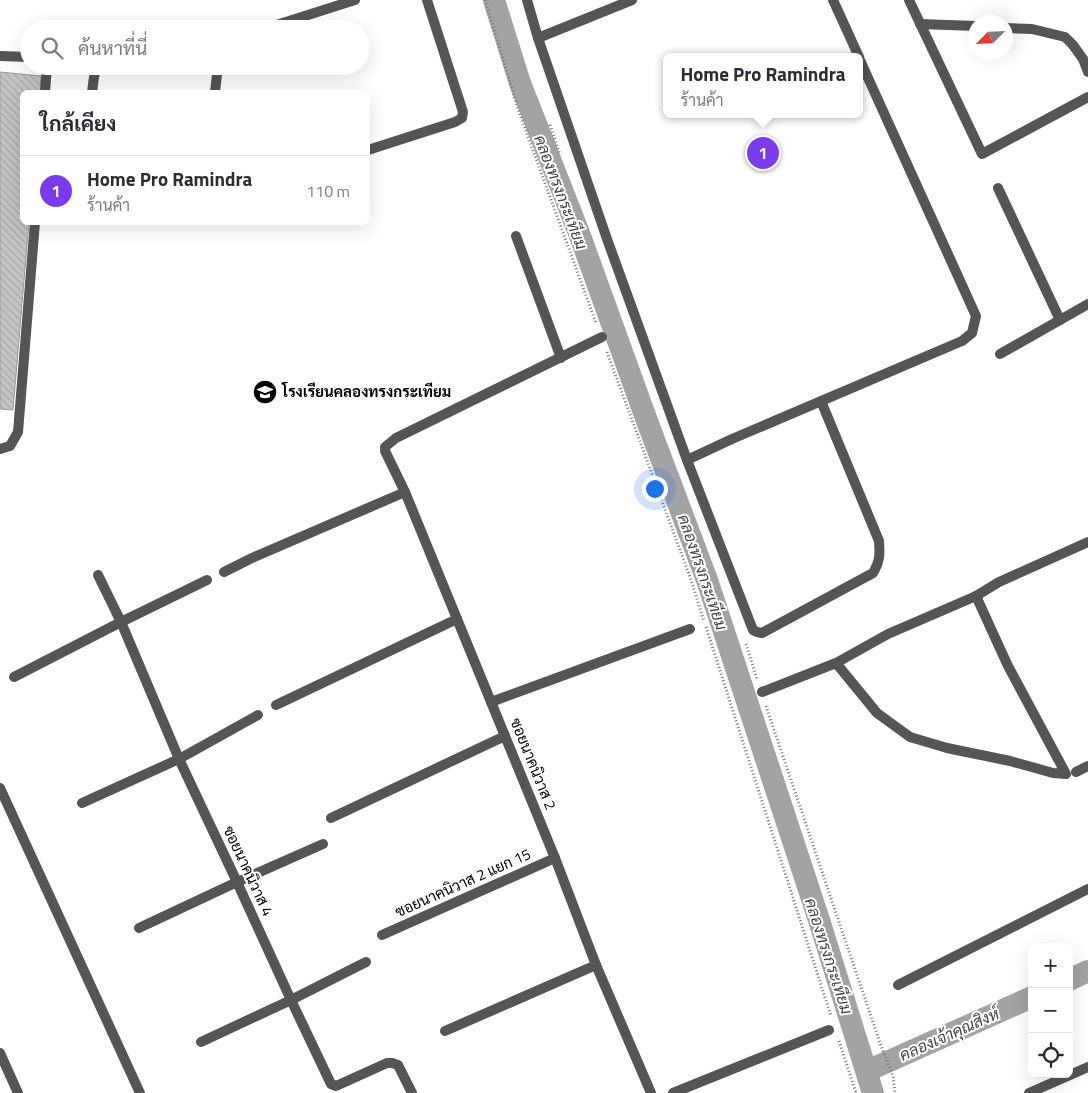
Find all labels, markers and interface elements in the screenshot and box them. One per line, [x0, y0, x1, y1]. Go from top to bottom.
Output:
north arrow [968, 15, 1013, 60]
search box [20, 20, 370, 75]
text: ค้นหาที่นี่ [78, 33, 147, 62]
icon: search [38, 34, 66, 62]
popup [663, 53, 863, 118]
text: Home Pro Ramindra [680, 59, 846, 88]
text: ร้านค้า [680, 88, 724, 112]
text: ใกล้เคียง [40, 107, 116, 139]
water label: คลองทรงกระเทียม [528, 131, 594, 253]
pin: 1 [747, 134, 779, 172]
text: Home Pro Ramindra [87, 164, 252, 193]
text: 1 [52, 179, 60, 203]
text: 110 m [306, 179, 350, 203]
text: ร้านค้า [87, 193, 130, 217]
school or university icon: โรงเรียนคลองทรงกระเทียม [252, 379, 278, 405]
place label: โรงเรียนคลองทรงกระเทียม [281, 380, 451, 403]
your location [642, 476, 668, 502]
water label: คลองทรงกระเทียม [672, 511, 734, 633]
street label: ซอยนาคนิวาส 2 [505, 714, 562, 813]
street label: ซอยนาคนิวาส 4 [217, 822, 279, 920]
street label: ซอยนาคนิวาส 2 แยก 15 [391, 842, 534, 923]
water label: คลองทรงกระเทียม [799, 895, 859, 1017]
map controls [1028, 943, 1073, 1078]
button: + [1028, 943, 1073, 988]
button: − [1028, 988, 1073, 1033]
water label: คลองเจ้าคุณสิงห์ [895, 1000, 1005, 1067]
button: locate [1028, 1033, 1073, 1078]

